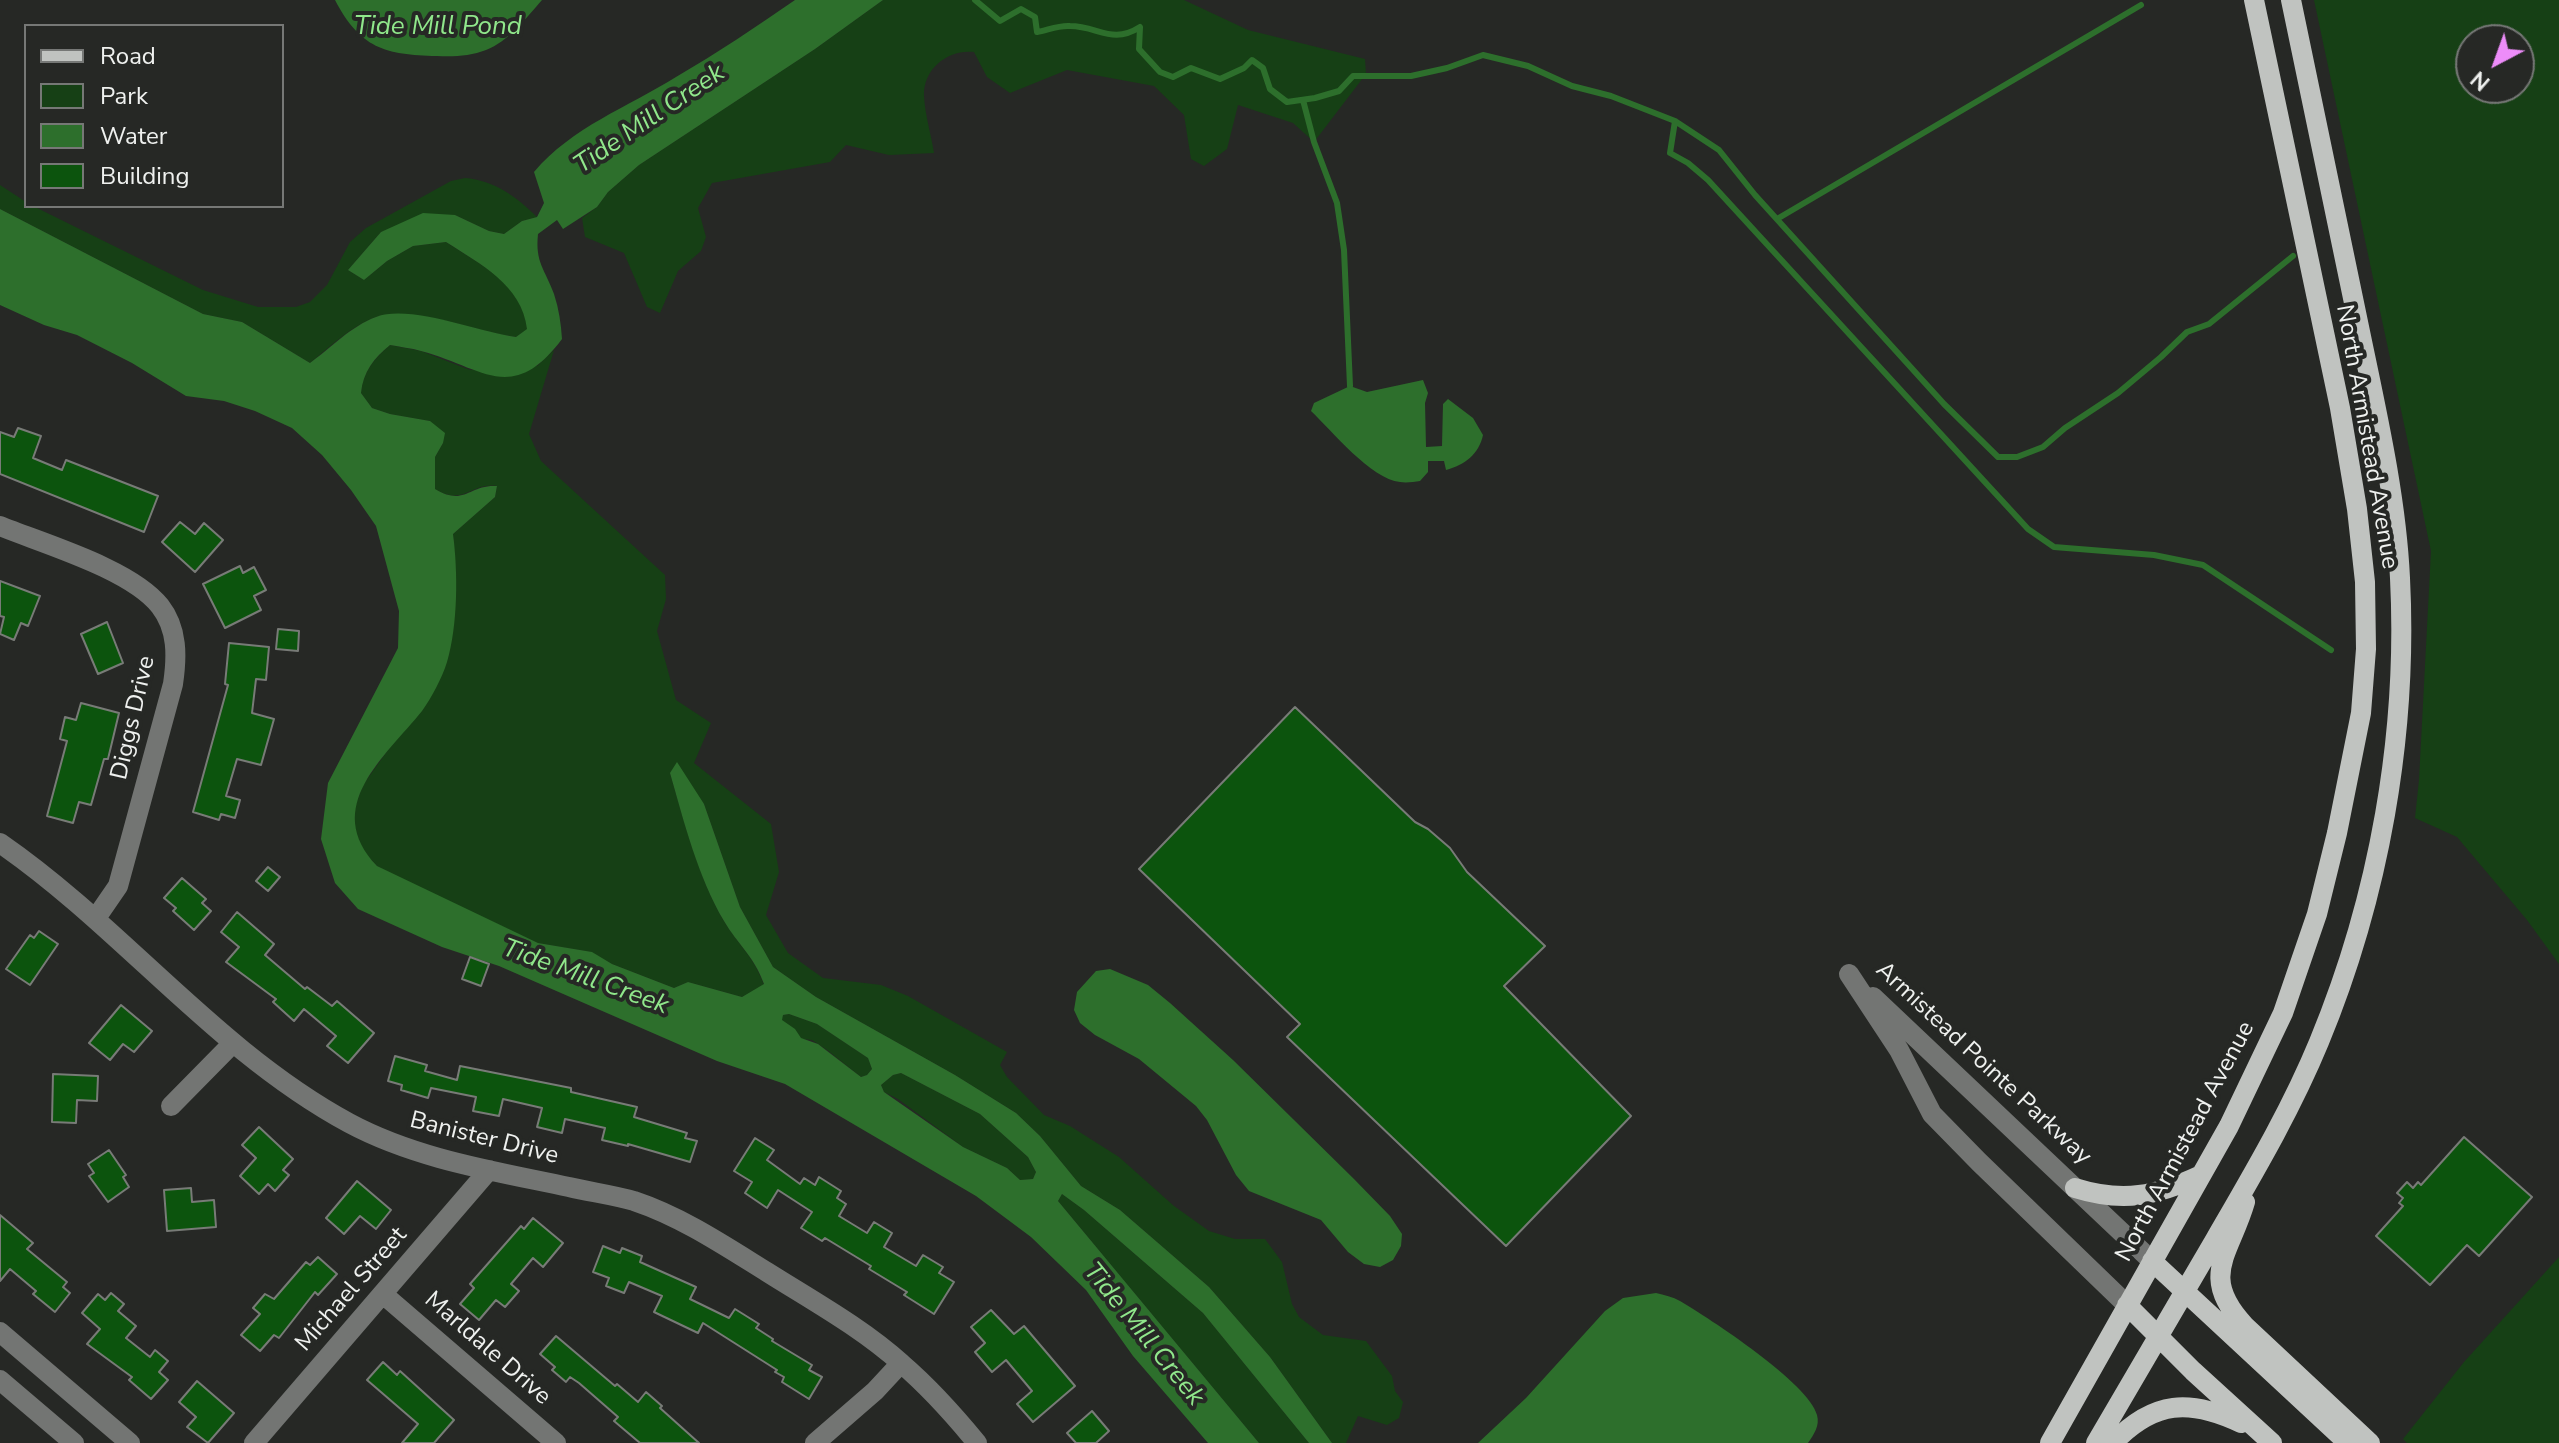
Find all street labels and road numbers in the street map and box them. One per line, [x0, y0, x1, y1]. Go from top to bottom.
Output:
street label: North Armistead Avenue [2329, 303, 2403, 571]
street label: Diggs Drive [106, 653, 162, 783]
street label: Armistead Pointe Parkway [1869, 956, 2097, 1172]
street label: North Armistead Avenue [2110, 1017, 2262, 1267]
street label: Banister Drive [407, 1107, 561, 1171]
street label: Michael Street [290, 1222, 414, 1358]
street label: Marldale Drive [418, 1286, 556, 1412]

